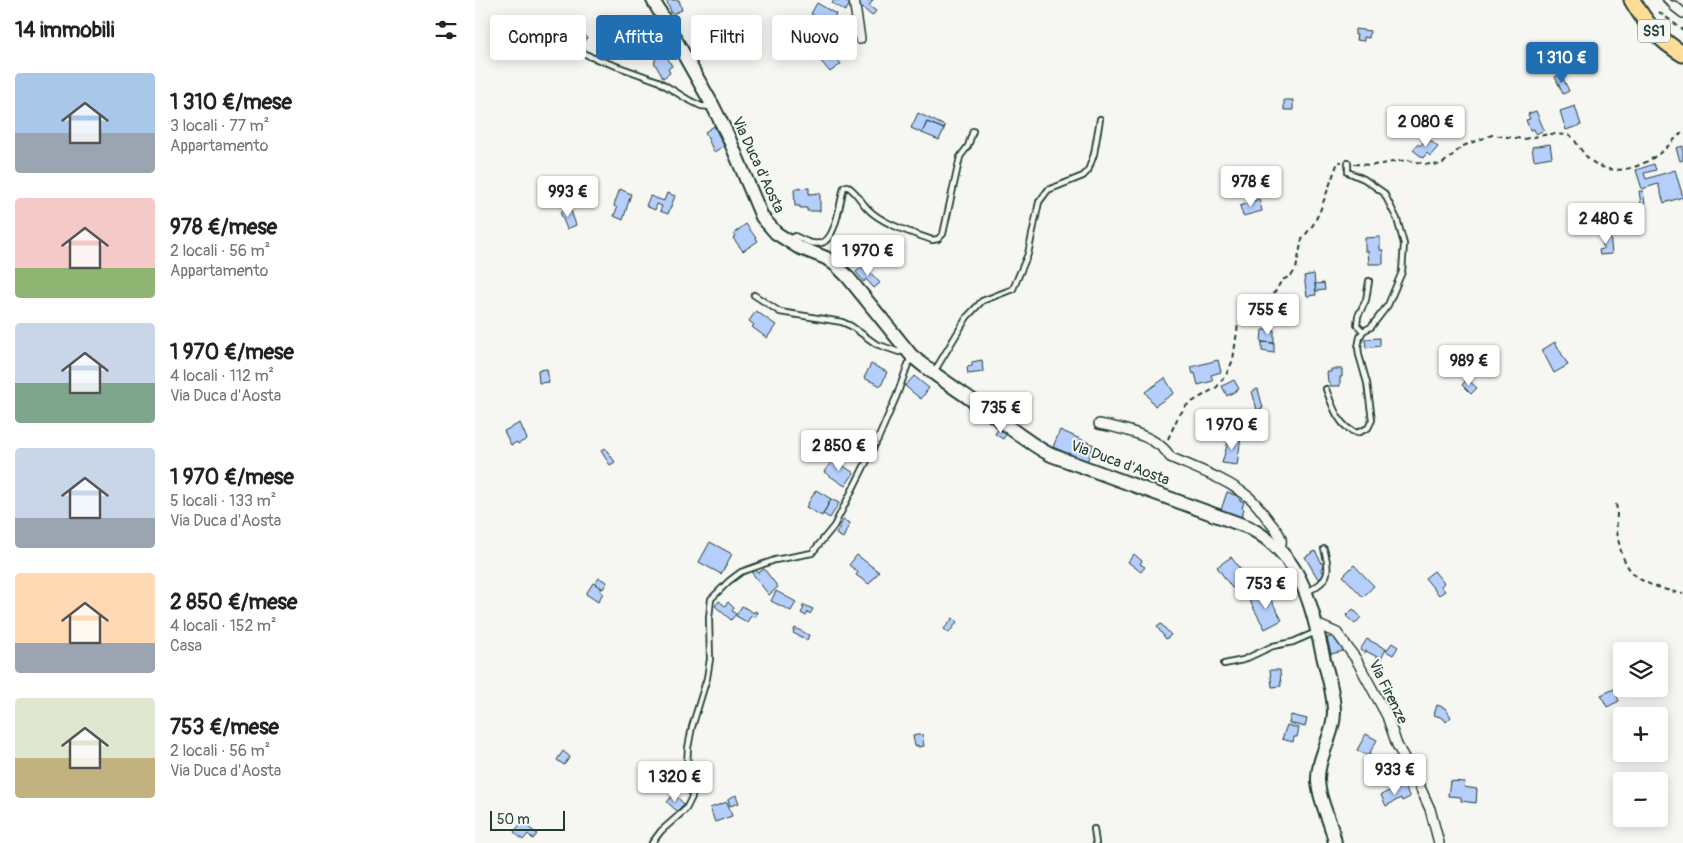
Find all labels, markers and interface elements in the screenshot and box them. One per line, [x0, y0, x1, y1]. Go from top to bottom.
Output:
chip: Compra [490, 15, 586, 60]
chip: Affitta [596, 15, 681, 60]
chip: Filtri [691, 15, 762, 60]
chip: Nuovo [772, 15, 857, 60]
icon: filters [432, 16, 460, 44]
text: 14 immobili [15, 17, 115, 44]
road number: SS1 [1638, 20, 1670, 42]
pin: 1 310 € [1516, 42, 1608, 84]
text: 1 310 € [1537, 48, 1587, 68]
text: 1 310 €/mese [170, 89, 292, 116]
icon: home [55, 93, 115, 153]
pin: 2 080 € [1380, 106, 1472, 148]
text: 2 080 € [1398, 112, 1454, 132]
street label: Via Duca d'Aosta [727, 114, 789, 216]
text: 3 locali · 77 m² [170, 116, 269, 136]
text: Appartamento [170, 136, 268, 156]
pin: 978 € [1216, 166, 1286, 208]
text: 978 € [1232, 172, 1270, 192]
pin: 993 € [533, 176, 603, 218]
text: 993 € [548, 182, 588, 202]
pin: 2 480 € [1560, 202, 1652, 245]
text: 2 480 € [1579, 209, 1633, 229]
text: 978 €/mese [170, 214, 277, 241]
icon: home [55, 218, 115, 278]
pin: 1 970 € [822, 234, 914, 277]
text: 2 locali · 56 m² [170, 241, 270, 261]
text: 1 970 € [842, 241, 894, 261]
text: Appartamento [170, 261, 268, 281]
pin: 755 € [1233, 294, 1303, 336]
text: 755 € [1248, 300, 1288, 320]
text: 1 970 €/mese [170, 339, 294, 366]
icon: home [55, 343, 115, 403]
pin: 989 € [1434, 344, 1504, 387]
text: 989 € [1450, 351, 1488, 371]
text: 4 locali · 112 m² [170, 366, 274, 386]
text: Via Duca d'Aosta [170, 386, 281, 406]
pin: 735 € [966, 392, 1036, 434]
text: 735 € [981, 398, 1021, 418]
pin: 1 970 € [1186, 408, 1278, 451]
text: 1 970 € [1206, 415, 1258, 435]
pin: 2 850 € [793, 430, 885, 472]
text: 2 850 € [812, 436, 866, 456]
street label: Via Duca d'Aosta [1068, 436, 1172, 490]
text: 1 970 €/mese [170, 464, 294, 491]
icon: home [55, 468, 115, 528]
text: 5 locali · 133 m² [170, 491, 276, 511]
text: Via Duca d'Aosta [170, 511, 281, 531]
pin: 753 € [1231, 568, 1301, 610]
text: 753 € [1246, 574, 1286, 594]
text: 2 850 €/mese [170, 589, 297, 616]
icon: home [55, 593, 115, 653]
text: 4 locali · 152 m² [170, 616, 277, 636]
text: Casa [170, 636, 202, 656]
map controls [1613, 642, 1668, 827]
button: layers [1613, 642, 1668, 697]
street label: Via Firenze [1364, 657, 1412, 728]
button: + [1613, 707, 1668, 762]
text: 753 €/mese [170, 714, 279, 741]
icon: home [55, 718, 115, 778]
text: 2 locali · 56 m² [170, 741, 270, 761]
pin: 933 € [1360, 754, 1430, 796]
pin: 1 320 € [629, 760, 721, 803]
text: 933 € [1375, 760, 1415, 780]
text: Via Duca d'Aosta [170, 761, 281, 781]
text: 1 320 € [649, 767, 701, 787]
button: − [1613, 772, 1668, 827]
scale bar [490, 808, 565, 831]
text: 50 m [497, 811, 530, 828]

